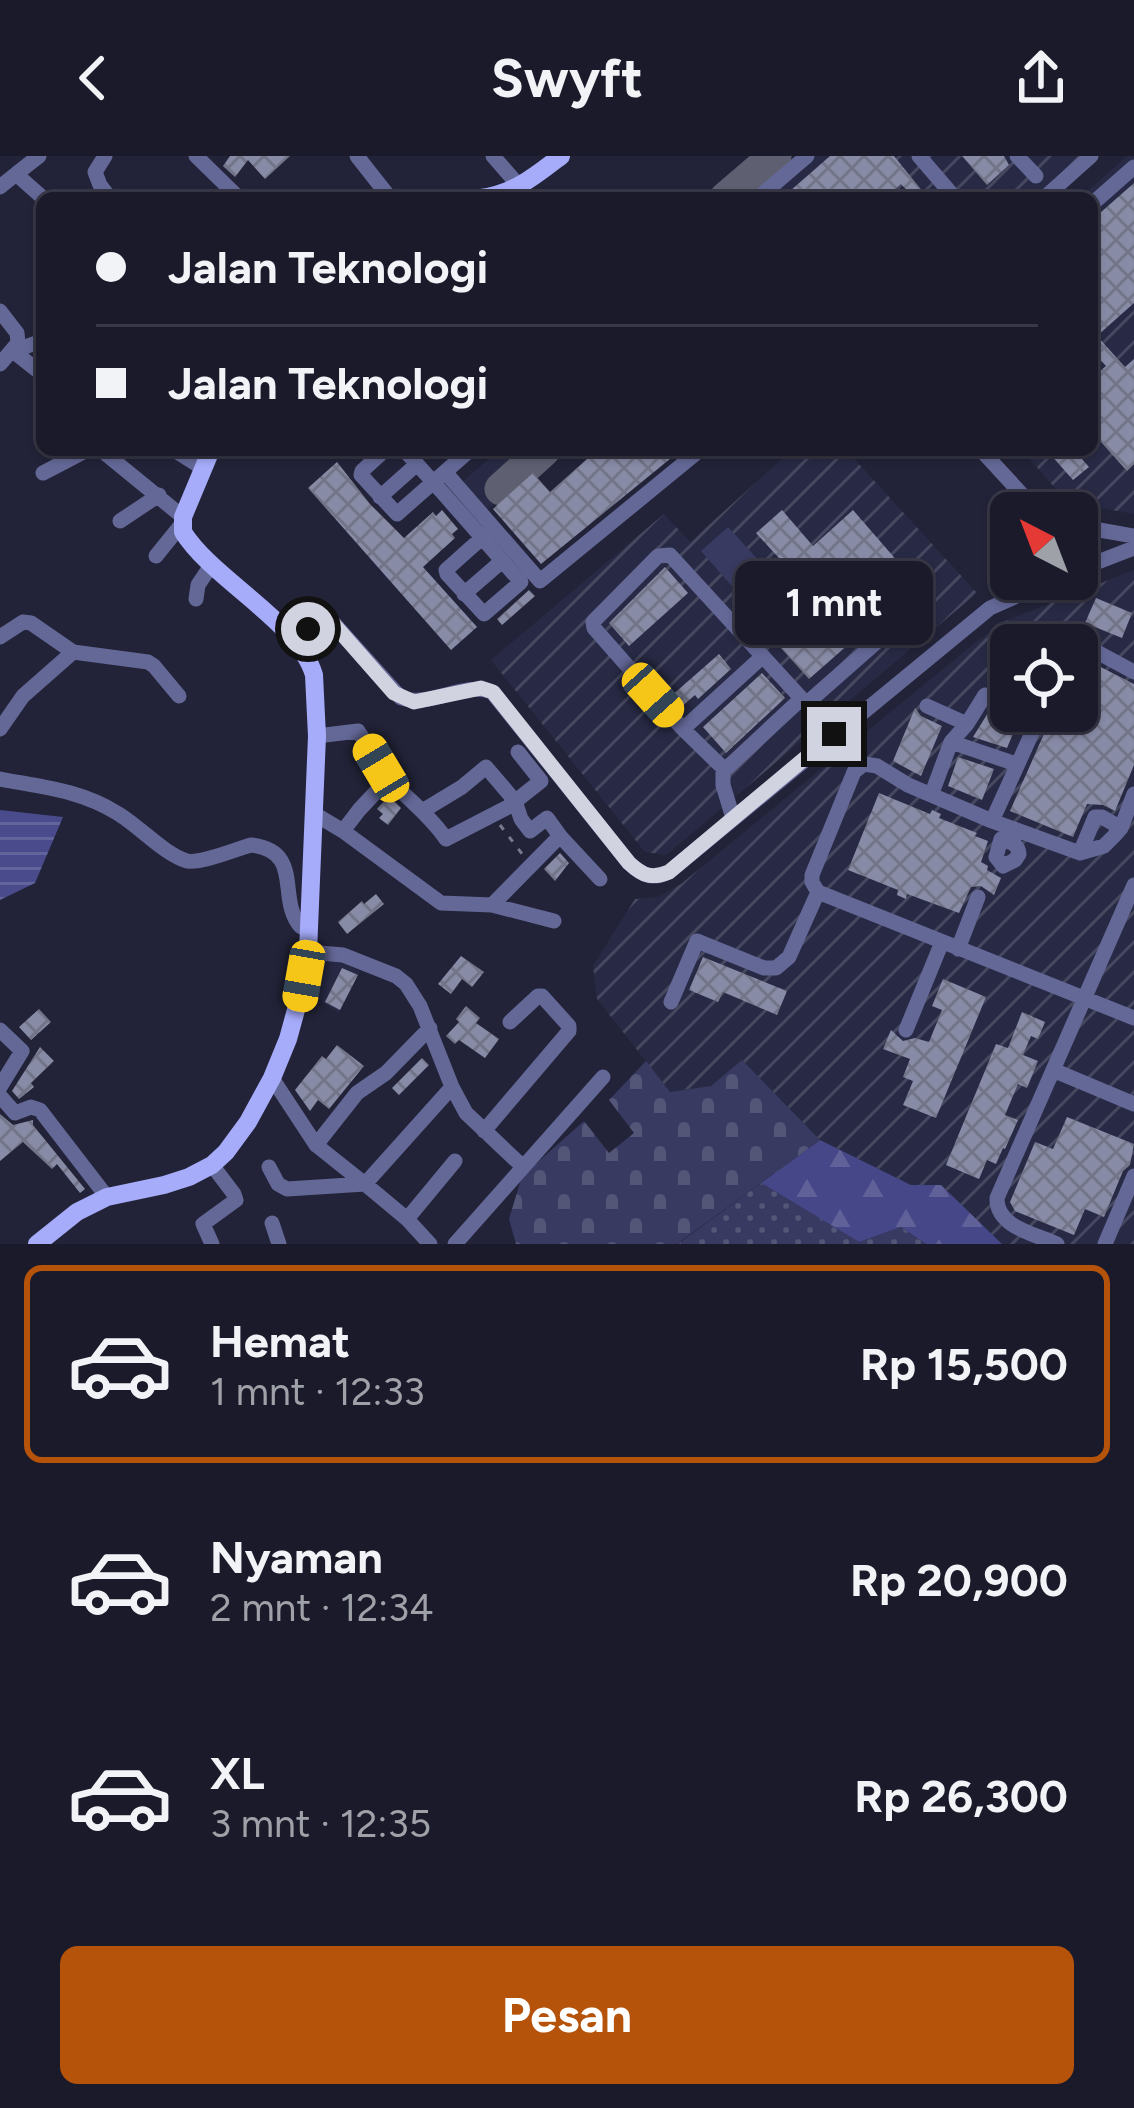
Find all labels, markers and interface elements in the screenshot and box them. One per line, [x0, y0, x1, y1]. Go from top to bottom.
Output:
icon: back [60, 45, 126, 111]
icon: share [1008, 45, 1074, 111]
text: Swyft [491, 46, 643, 111]
text: Jalan Teknologi [168, 240, 488, 294]
text: Jalan Teknologi [168, 356, 488, 410]
north arrow [990, 492, 1098, 600]
map controls [990, 492, 1098, 732]
callout: 1 mnt [735, 560, 933, 644]
text: 1 mnt [785, 579, 883, 626]
route start [281, 602, 335, 656]
button: locate [990, 624, 1098, 732]
car [616, 656, 690, 734]
route end [807, 707, 861, 761]
car [347, 728, 415, 808]
car [280, 937, 328, 1015]
icon: car [66, 1310, 174, 1418]
text: Hemat [210, 1314, 350, 1368]
text: Rp 15,500 [860, 1337, 1068, 1391]
text: 1 mnt · 12:33 [210, 1368, 425, 1415]
icon: car [66, 1526, 174, 1634]
text: Nyaman [210, 1530, 383, 1584]
text: Rp 20,900 [850, 1553, 1068, 1607]
text: 2 mnt · 12:34 [210, 1584, 434, 1631]
icon: car [66, 1742, 174, 1850]
text: XL [210, 1746, 265, 1800]
text: Rp 26,300 [854, 1769, 1068, 1823]
text: 3 mnt · 12:35 [210, 1800, 431, 1847]
button: Pesan [60, 1946, 1074, 2084]

